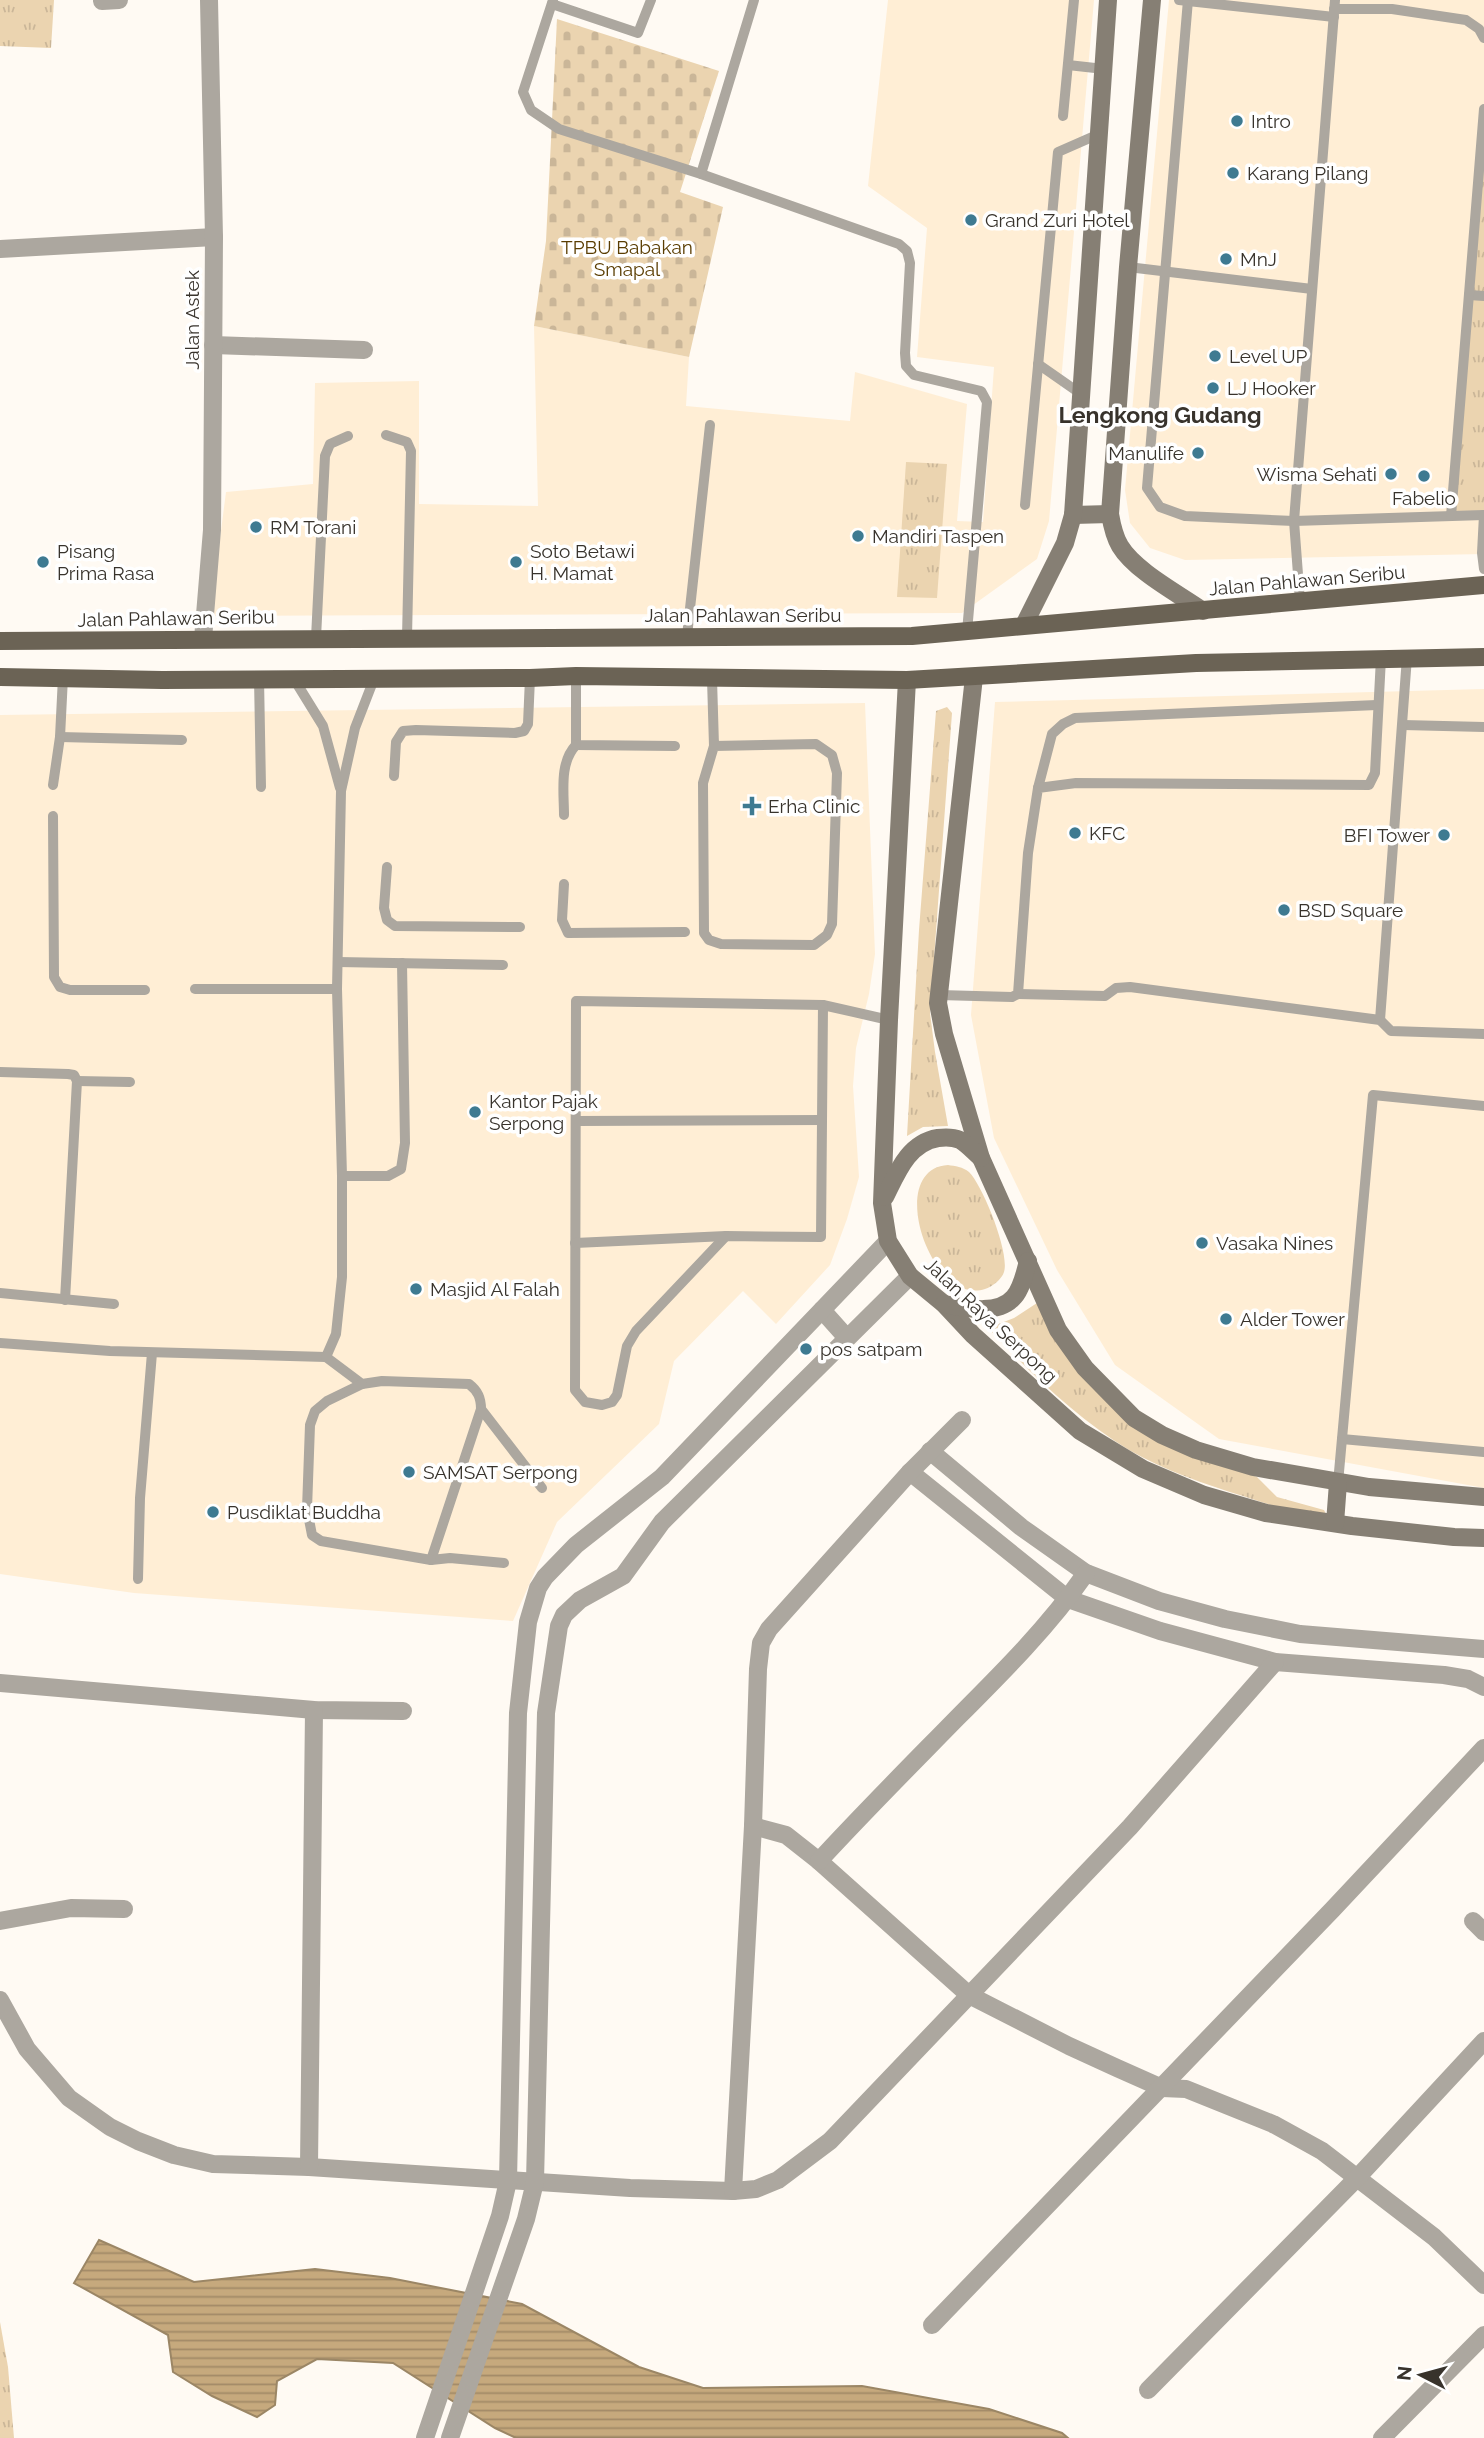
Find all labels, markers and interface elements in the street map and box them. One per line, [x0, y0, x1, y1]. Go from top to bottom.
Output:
place label: Intro [1251, 110, 1291, 132]
marker: Intro [1229, 113, 1245, 129]
place label: Karang Pilang [1247, 162, 1369, 184]
marker: Karang Pilang [1225, 165, 1241, 181]
place label: Grand Zuri Hotel [985, 209, 1130, 231]
marker: Grand Zuri Hotel [963, 212, 979, 228]
park label: TPBU Babakan Smapal [561, 236, 693, 280]
place label: MnJ [1240, 248, 1277, 270]
marker: MnJ [1218, 251, 1234, 267]
street label: Jalan Astek [181, 270, 203, 370]
place label: Level UP [1229, 345, 1307, 367]
marker: Level UP [1207, 348, 1223, 364]
place label: LJ Hooker [1227, 377, 1316, 399]
marker: LJ Hooker [1205, 380, 1221, 396]
district label: Lengkong Gudang [1058, 401, 1262, 428]
place label: Manulife [1108, 442, 1184, 464]
marker: Manulife [1190, 445, 1206, 461]
place label: Wisma Sehati [1257, 463, 1377, 485]
marker: Wisma Sehati [1383, 466, 1399, 482]
marker: Fabelio [1416, 468, 1432, 484]
place label: Fabelio [1392, 487, 1456, 509]
place label: RM Torani [270, 516, 356, 538]
marker: RM Torani [248, 519, 264, 535]
place label: Mandiri Taspen [872, 525, 1004, 547]
marker: Mandiri Taspen [850, 528, 866, 544]
place label: Pisang Prima Rasa [57, 540, 154, 584]
place label: Soto Betawi H. Mamat [530, 540, 635, 584]
marker: Pisang Prima Rasa [35, 554, 51, 570]
marker: Soto Betawi H. Mamat [508, 554, 524, 570]
street label: Jalan Pahlawan Seribu [1208, 560, 1406, 600]
street label: Jalan Pahlawan Seribu [644, 604, 842, 626]
street label: Jalan Pahlawan Seribu [77, 605, 275, 631]
place label: Erha Clinic [768, 795, 860, 817]
marker: Erha Clinic [742, 796, 762, 816]
place label: KFC [1089, 822, 1125, 844]
place label: BFI Tower [1344, 824, 1430, 846]
marker: KFC [1067, 825, 1083, 841]
marker: BFI Tower [1436, 827, 1452, 843]
place label: BSD Square [1298, 899, 1403, 921]
marker: BSD Square [1276, 902, 1292, 918]
place label: Kantor Pajak Serpong [489, 1090, 598, 1134]
marker: Kantor Pajak Serpong [467, 1104, 483, 1120]
place label: Vasaka Nines [1216, 1232, 1333, 1254]
marker: Vasaka Nines [1194, 1235, 1210, 1251]
street label: Jalan Raya Serpong [920, 1253, 1062, 1387]
place label: Masjid Al Falah [430, 1278, 560, 1300]
marker: Masjid Al Falah [408, 1281, 424, 1297]
place label: Alder Tower [1240, 1308, 1345, 1330]
marker: Alder Tower [1218, 1311, 1234, 1327]
place label: pos satpam [820, 1338, 922, 1360]
marker: pos satpam [798, 1341, 814, 1357]
place label: SAMSAT Serpong [423, 1461, 578, 1483]
marker: SAMSAT Serpong [401, 1464, 417, 1480]
place label: Pusdiklat Buddha [227, 1501, 381, 1523]
marker: Pusdiklat Buddha [205, 1504, 221, 1520]
north arrow [1386, 2340, 1456, 2410]
text: N [1392, 2365, 1416, 2382]

